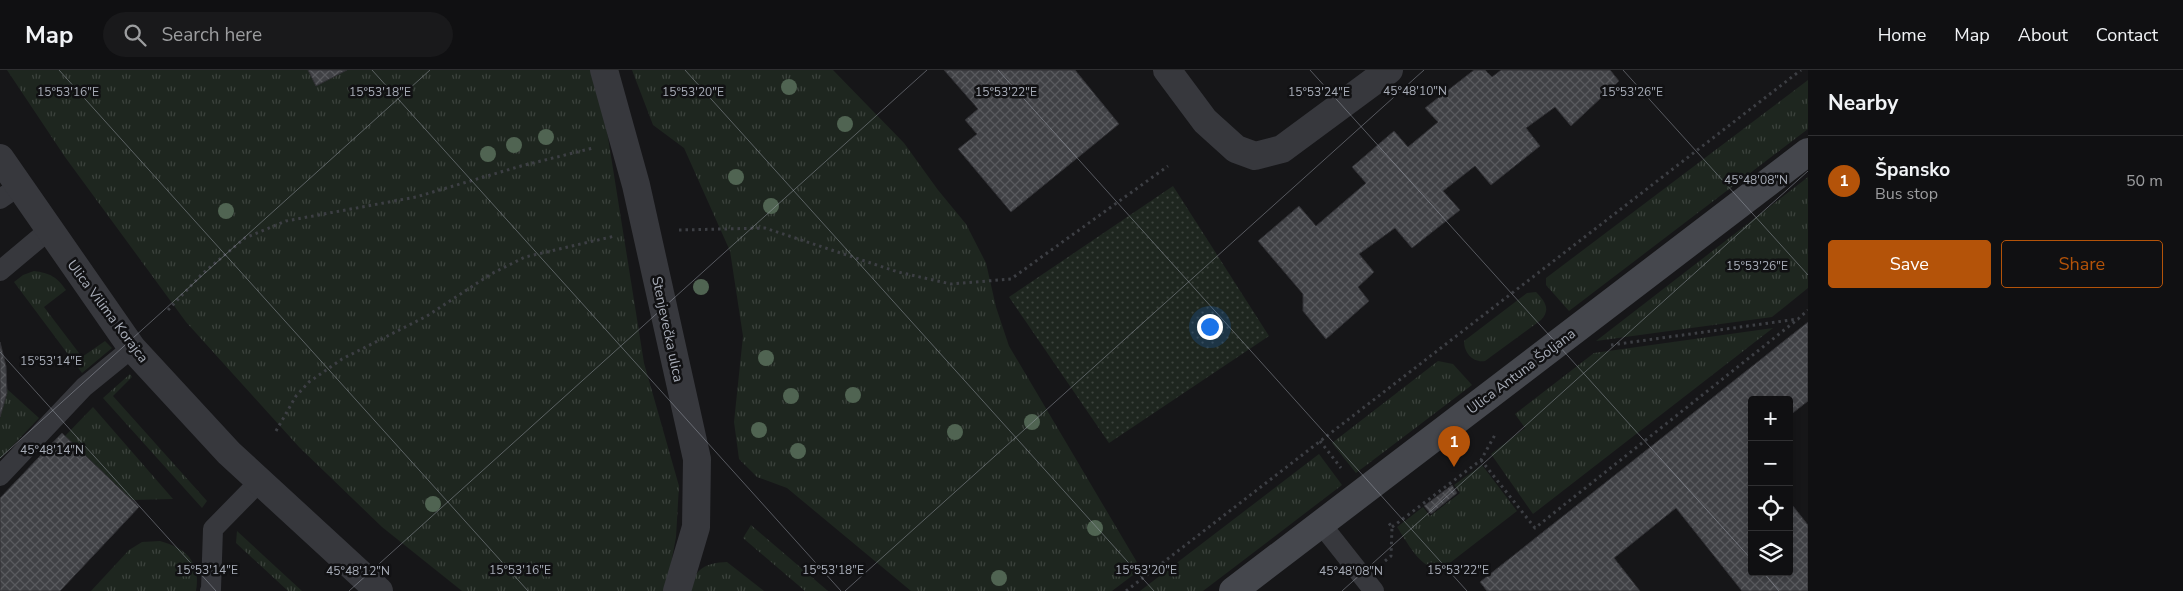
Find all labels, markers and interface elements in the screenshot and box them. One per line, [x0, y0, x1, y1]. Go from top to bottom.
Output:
search box [103, 12, 453, 57]
text: Map [25, 19, 73, 51]
icon: search [121, 21, 149, 49]
text: Search here [161, 22, 262, 48]
text: Home [1878, 23, 1926, 47]
text: Map [1954, 23, 1990, 47]
text: About [2018, 23, 2068, 47]
text: Contact [2096, 23, 2158, 47]
text: 45°48'10"N [1383, 83, 1447, 99]
text: 15°53'16"E [37, 84, 99, 100]
text: 15°53'18"E [349, 84, 411, 100]
text: 15°53'20"E [662, 84, 724, 100]
text: 15°53'22"E [975, 84, 1037, 100]
text: 15°53'24"E [1288, 84, 1350, 100]
text: 15°53'26"E [1601, 84, 1663, 100]
text: Nearby [1828, 89, 1898, 117]
text: Špansko [1875, 157, 1950, 183]
text: 1 [1839, 170, 1849, 192]
text: 50 m [2126, 170, 2163, 192]
text: 45°48'08"N [1724, 172, 1788, 188]
text: Bus stop [1875, 183, 1938, 205]
button: Save [1828, 240, 1991, 288]
button: Share [2001, 240, 2163, 288]
street label: Ulica Vilima Korajca [63, 256, 153, 367]
text: 15°53'26"E [1726, 258, 1788, 274]
street label: Stenjevečka ulica [647, 275, 688, 384]
your location [1197, 314, 1223, 340]
street label: Ulica Antuna Šoljana [1463, 324, 1580, 419]
text: 15°53'14"E [20, 353, 82, 369]
map controls [1748, 396, 1793, 576]
button: + [1748, 396, 1793, 441]
pin: 1 [1438, 426, 1470, 467]
button: − [1748, 441, 1793, 486]
text: 45°48'14"N [20, 442, 84, 458]
button: locate [1748, 486, 1793, 531]
button: layers [1748, 531, 1793, 576]
text: 15°53'14"E [176, 562, 238, 578]
text: 15°53'16"E [489, 562, 551, 578]
text: 15°53'18"E [802, 562, 864, 578]
text: 15°53'20"E [1115, 562, 1177, 578]
text: 15°53'22"E [1427, 562, 1489, 578]
text: 45°48'12"N [326, 563, 390, 579]
text: 45°48'08"N [1319, 563, 1383, 579]

